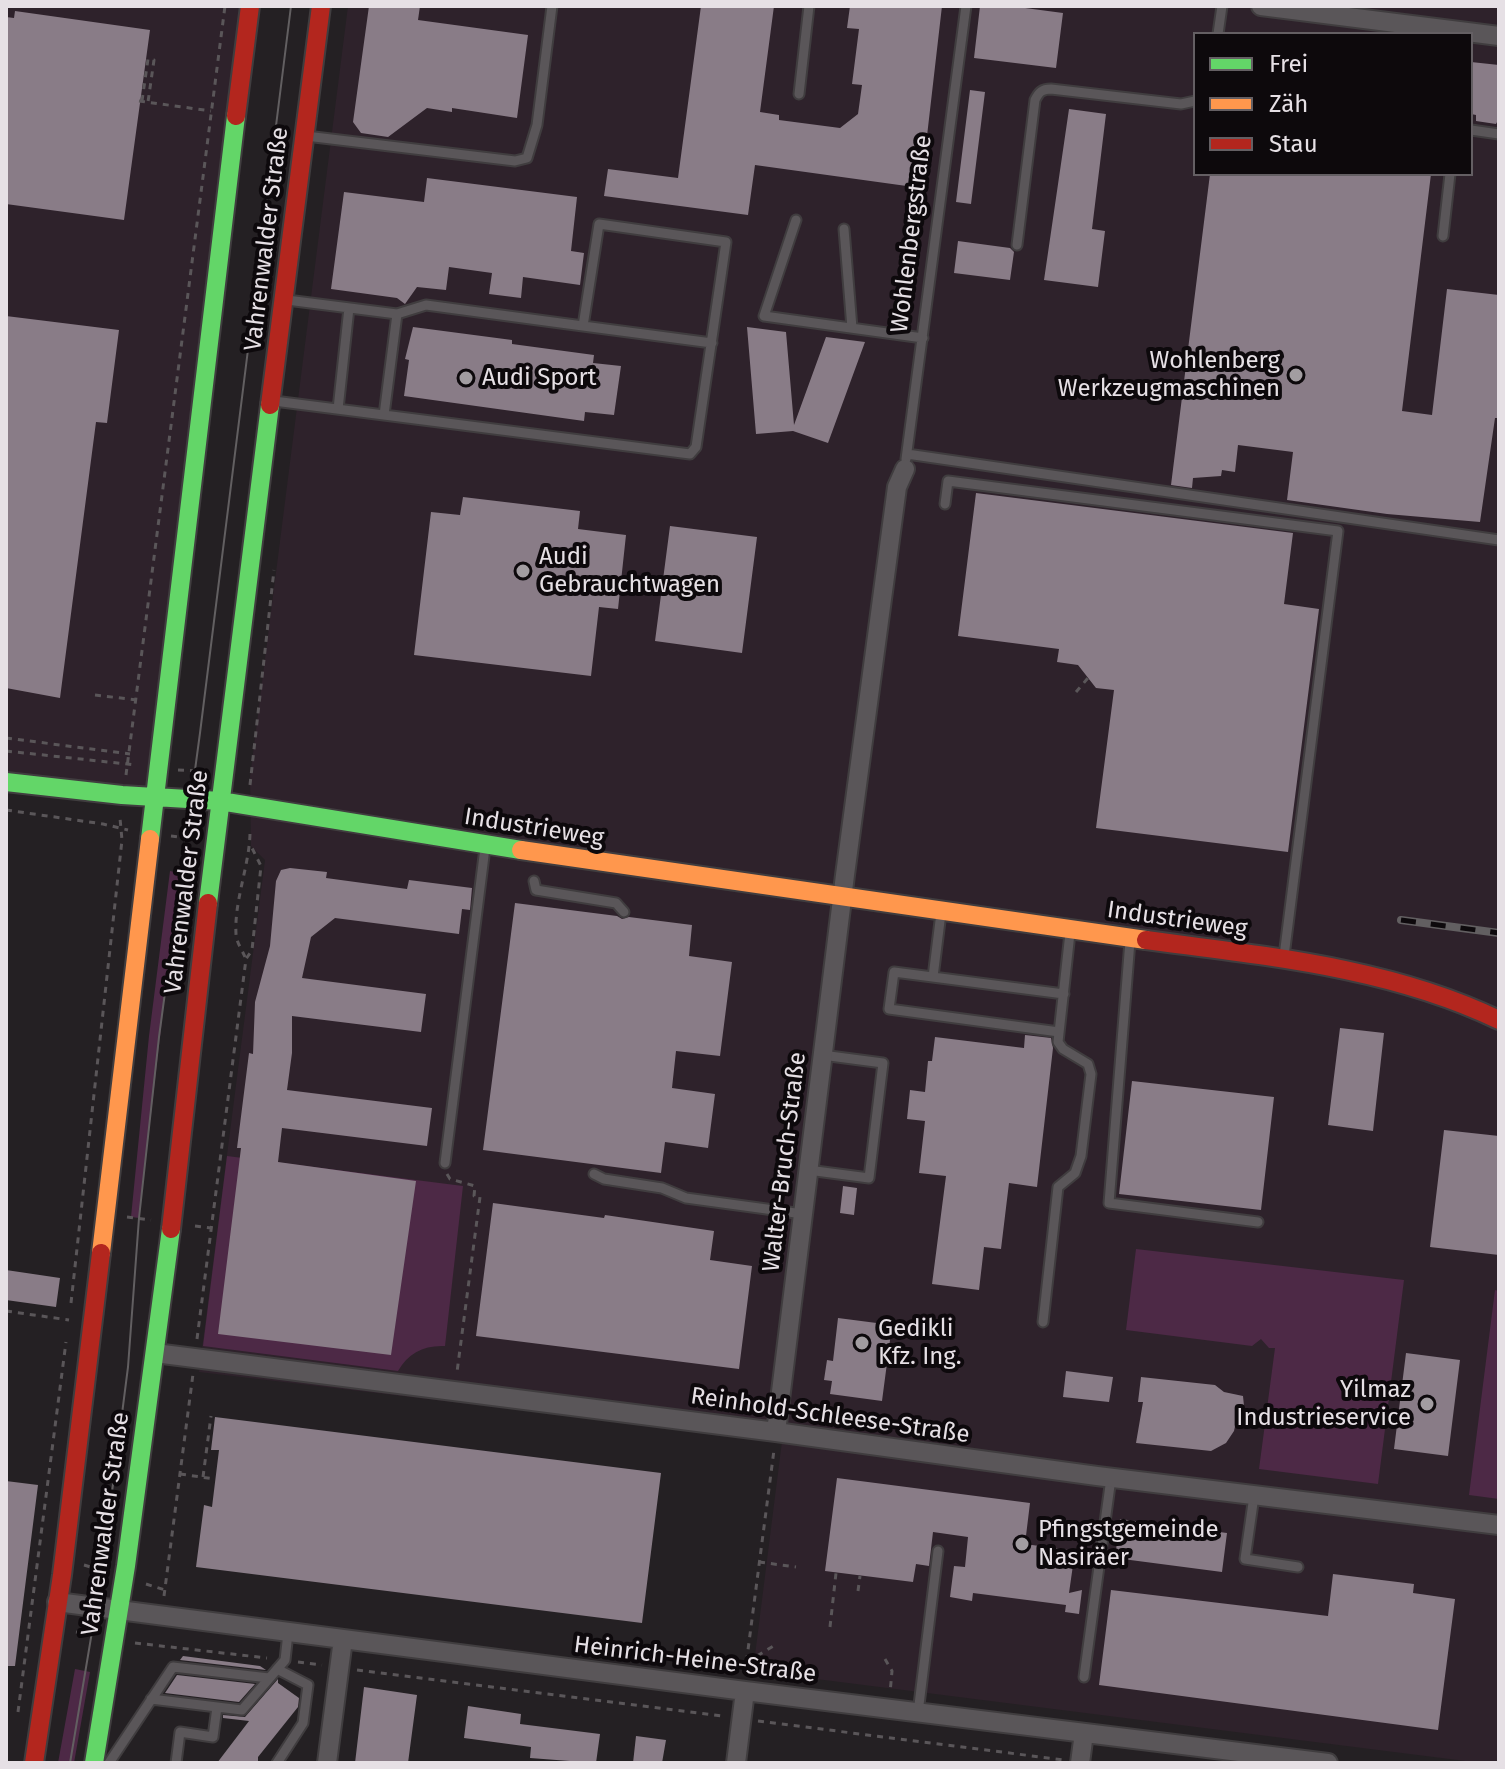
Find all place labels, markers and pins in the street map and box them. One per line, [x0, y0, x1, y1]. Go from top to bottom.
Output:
place label: Wohlenberg Werkzeugmaschinen [1058, 347, 1280, 403]
place label: Audi Sport [482, 364, 596, 392]
marker: Wohlenberg Werkzeugmaschinen [1287, 366, 1305, 384]
marker: Audi Sport [457, 369, 475, 387]
place label: Audi Gebrauchtwagen [539, 543, 720, 599]
marker: Audi Gebrauchtwagen [514, 562, 532, 580]
place label: Gedikli Kfz. Ing. [878, 1315, 962, 1371]
marker: Gedikli Kfz. Ing. [853, 1334, 871, 1352]
place label: Yilmaz Industrieservice [1236, 1376, 1411, 1432]
marker: Yilmaz Industrieservice [1418, 1395, 1436, 1413]
place label: Pfingstgemeinde Nasiräer [1038, 1516, 1219, 1572]
marker: Pfingstgemeinde Nasiräer [1013, 1535, 1031, 1553]

